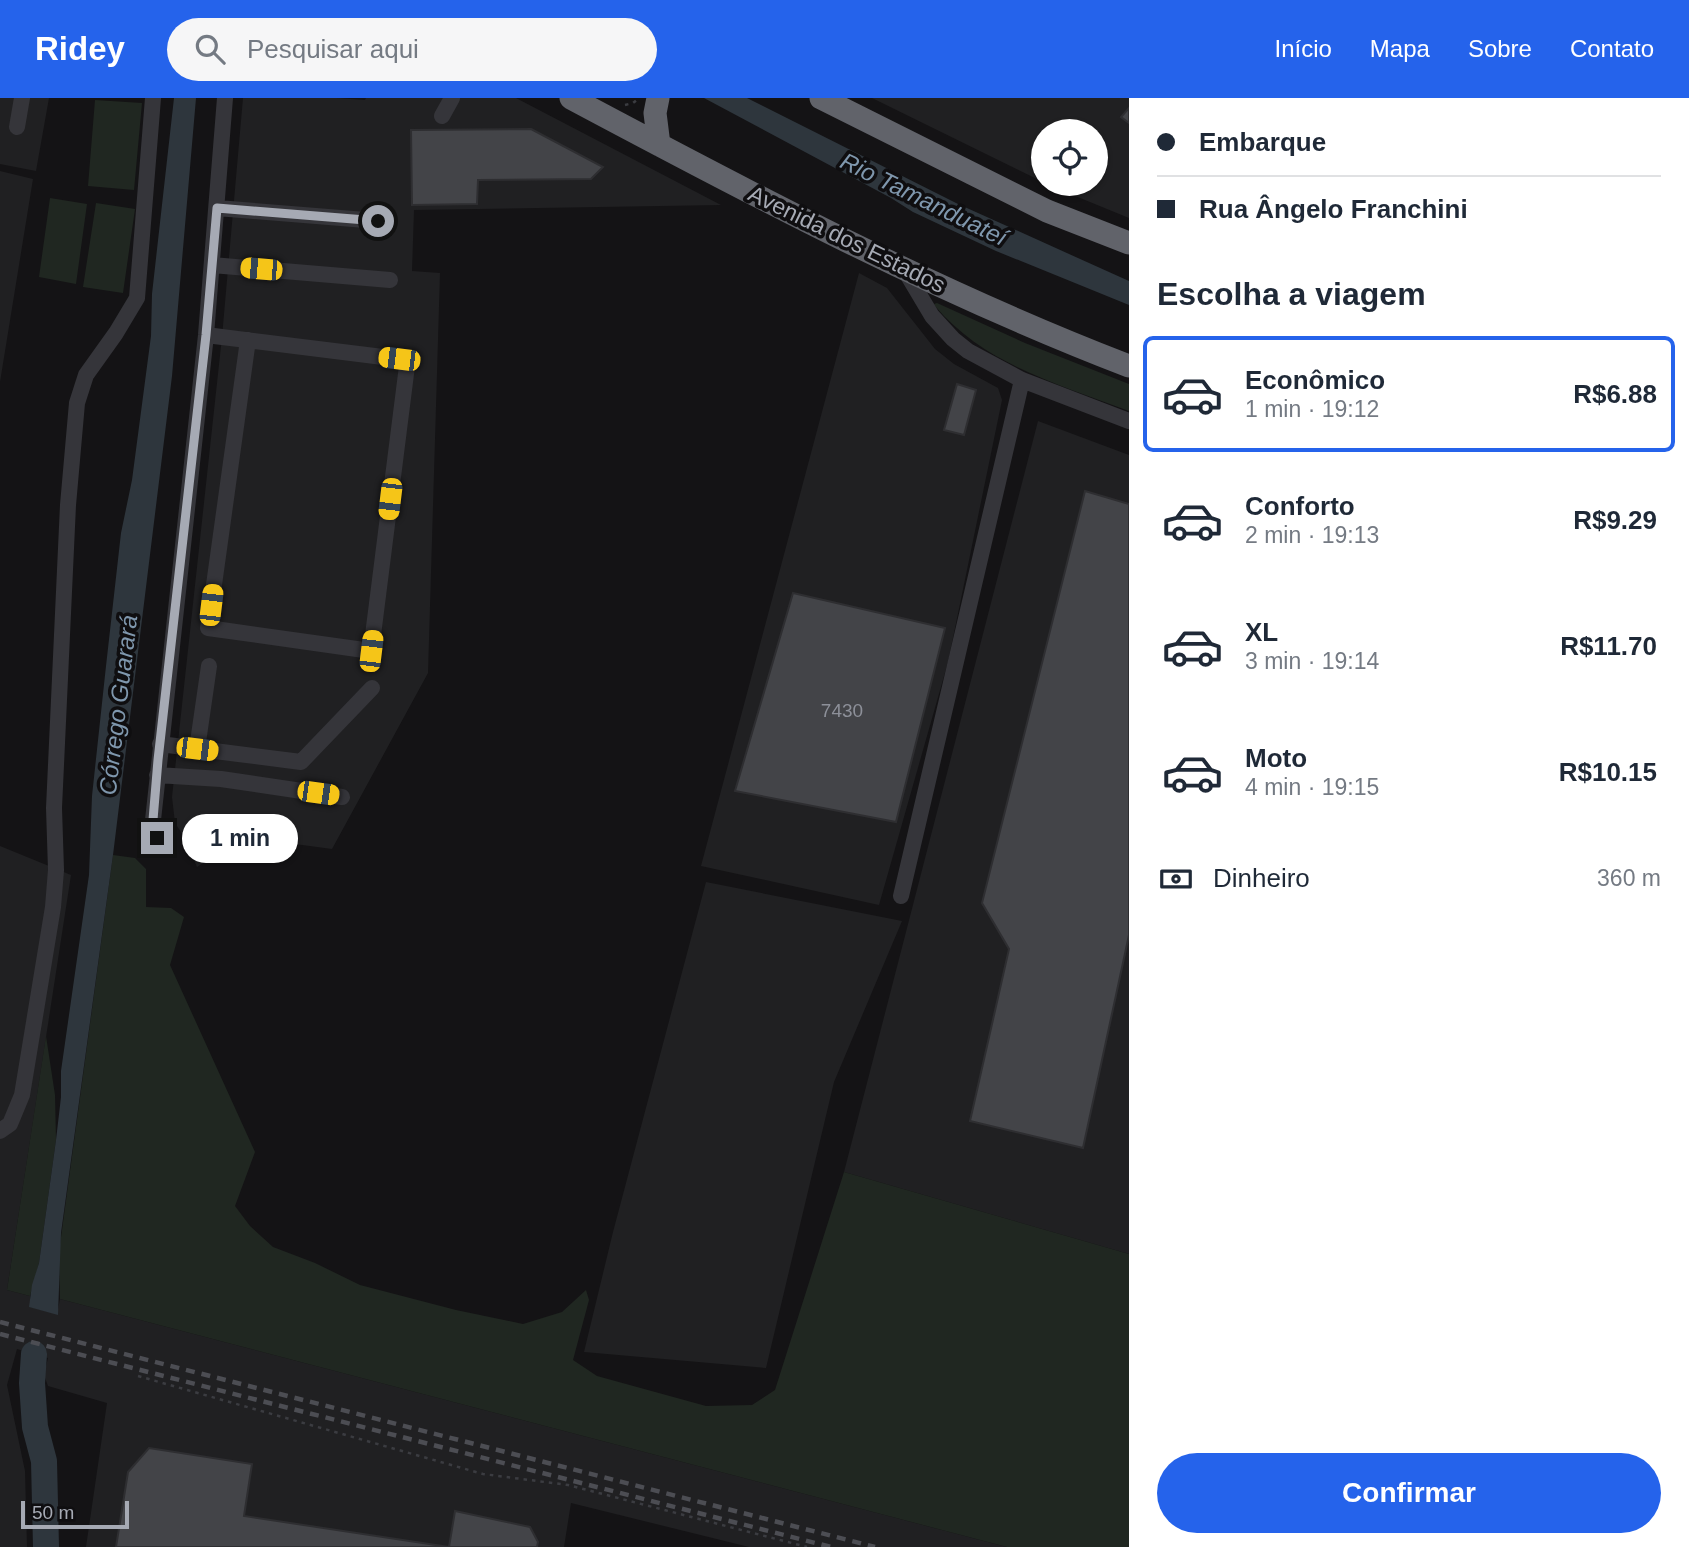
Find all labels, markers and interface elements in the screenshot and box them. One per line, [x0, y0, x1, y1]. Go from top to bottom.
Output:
search box [167, 18, 657, 81]
text: Ridey [35, 30, 125, 67]
icon: search [191, 30, 229, 68]
text: Pesquisar aqui [247, 34, 419, 64]
text: Início [1274, 35, 1332, 62]
text: Mapa [1370, 35, 1430, 62]
text: Sobre [1468, 35, 1532, 62]
text: Contato [1570, 35, 1654, 62]
map controls [1031, 119, 1108, 196]
button: locate [1031, 119, 1108, 196]
text: Embarque [1199, 127, 1326, 157]
water label: Rio Tamanduateí [836, 147, 1014, 252]
street label: Avenida dos Estados [744, 180, 950, 298]
text: Rua Ângelo Franchini [1199, 194, 1468, 224]
route start [362, 205, 394, 237]
car [240, 257, 283, 281]
text: Escolha a viagem [1157, 276, 1426, 312]
car [377, 346, 422, 372]
icon: car [1161, 363, 1224, 426]
text: Econômico [1245, 365, 1385, 395]
text: R$6.88 [1573, 379, 1657, 409]
text: 1 min · 19:12 [1245, 396, 1379, 422]
car [378, 477, 403, 521]
icon: car [1161, 489, 1224, 552]
text: Conforto [1245, 491, 1355, 521]
text: R$9.29 [1573, 505, 1657, 535]
text: 2 min · 19:13 [1245, 522, 1379, 548]
car [199, 583, 224, 627]
water label: Córrego Guarará [94, 613, 142, 797]
icon: car [1161, 615, 1224, 678]
text: XL [1245, 617, 1278, 647]
car [359, 629, 384, 673]
text: R$11.70 [1560, 631, 1657, 661]
text: 3 min · 19:14 [1245, 648, 1379, 674]
house number: 7430 [821, 700, 863, 721]
car [175, 736, 220, 762]
icon: car [1161, 741, 1224, 804]
text: Moto [1245, 743, 1307, 773]
text: R$10.15 [1559, 757, 1657, 787]
text: 4 min · 19:15 [1245, 774, 1379, 800]
car [296, 780, 341, 806]
callout: 1 min [182, 814, 297, 862]
route end [141, 822, 173, 854]
text: 1 min [210, 825, 270, 851]
icon: cash [1157, 860, 1195, 898]
text: Dinheiro [1213, 863, 1310, 893]
text: 360 m [1597, 865, 1661, 891]
button: Confirmar [1157, 1453, 1661, 1533]
scale bar [21, 1498, 130, 1530]
text: 50 m [32, 1502, 74, 1523]

